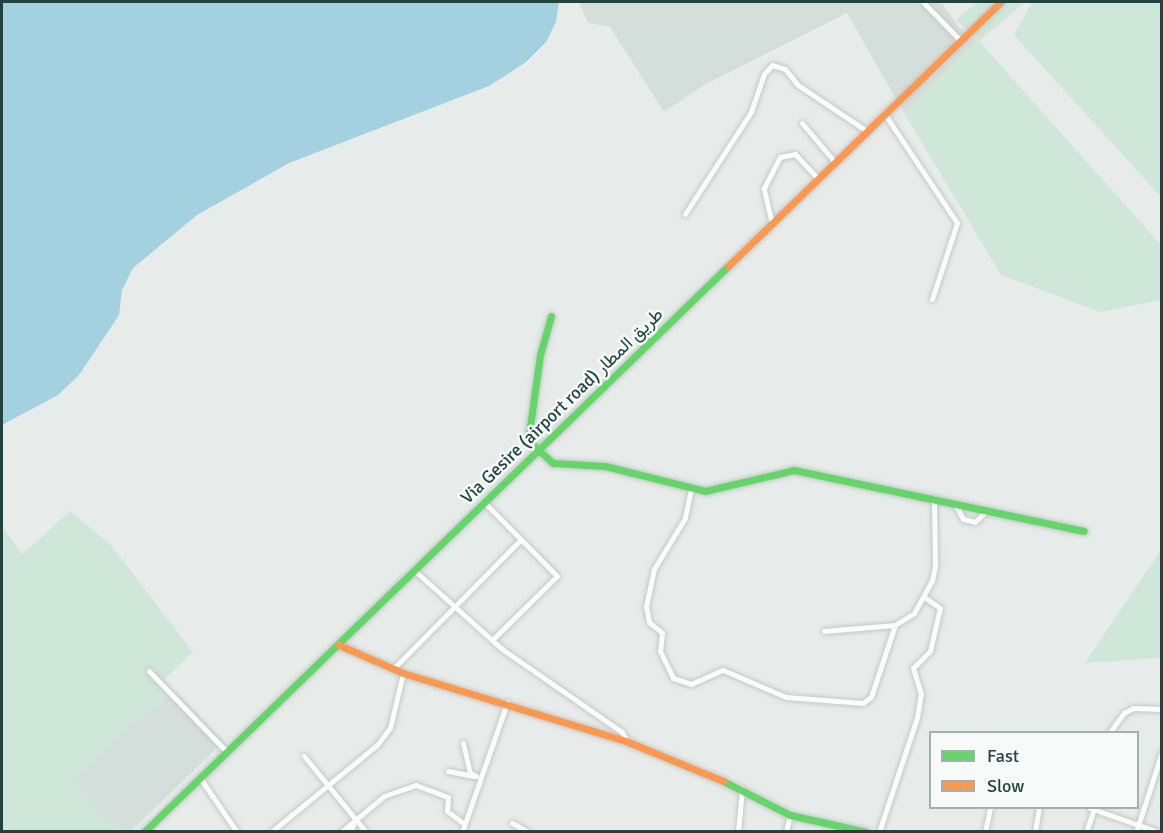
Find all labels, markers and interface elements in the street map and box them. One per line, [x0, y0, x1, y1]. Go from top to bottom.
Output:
street label: Via Gesire (airport road) طريق المطار [456, 304, 668, 508]
legend [929, 731, 1139, 809]
text: Fast [987, 745, 1019, 767]
text: Slow [987, 775, 1024, 797]

